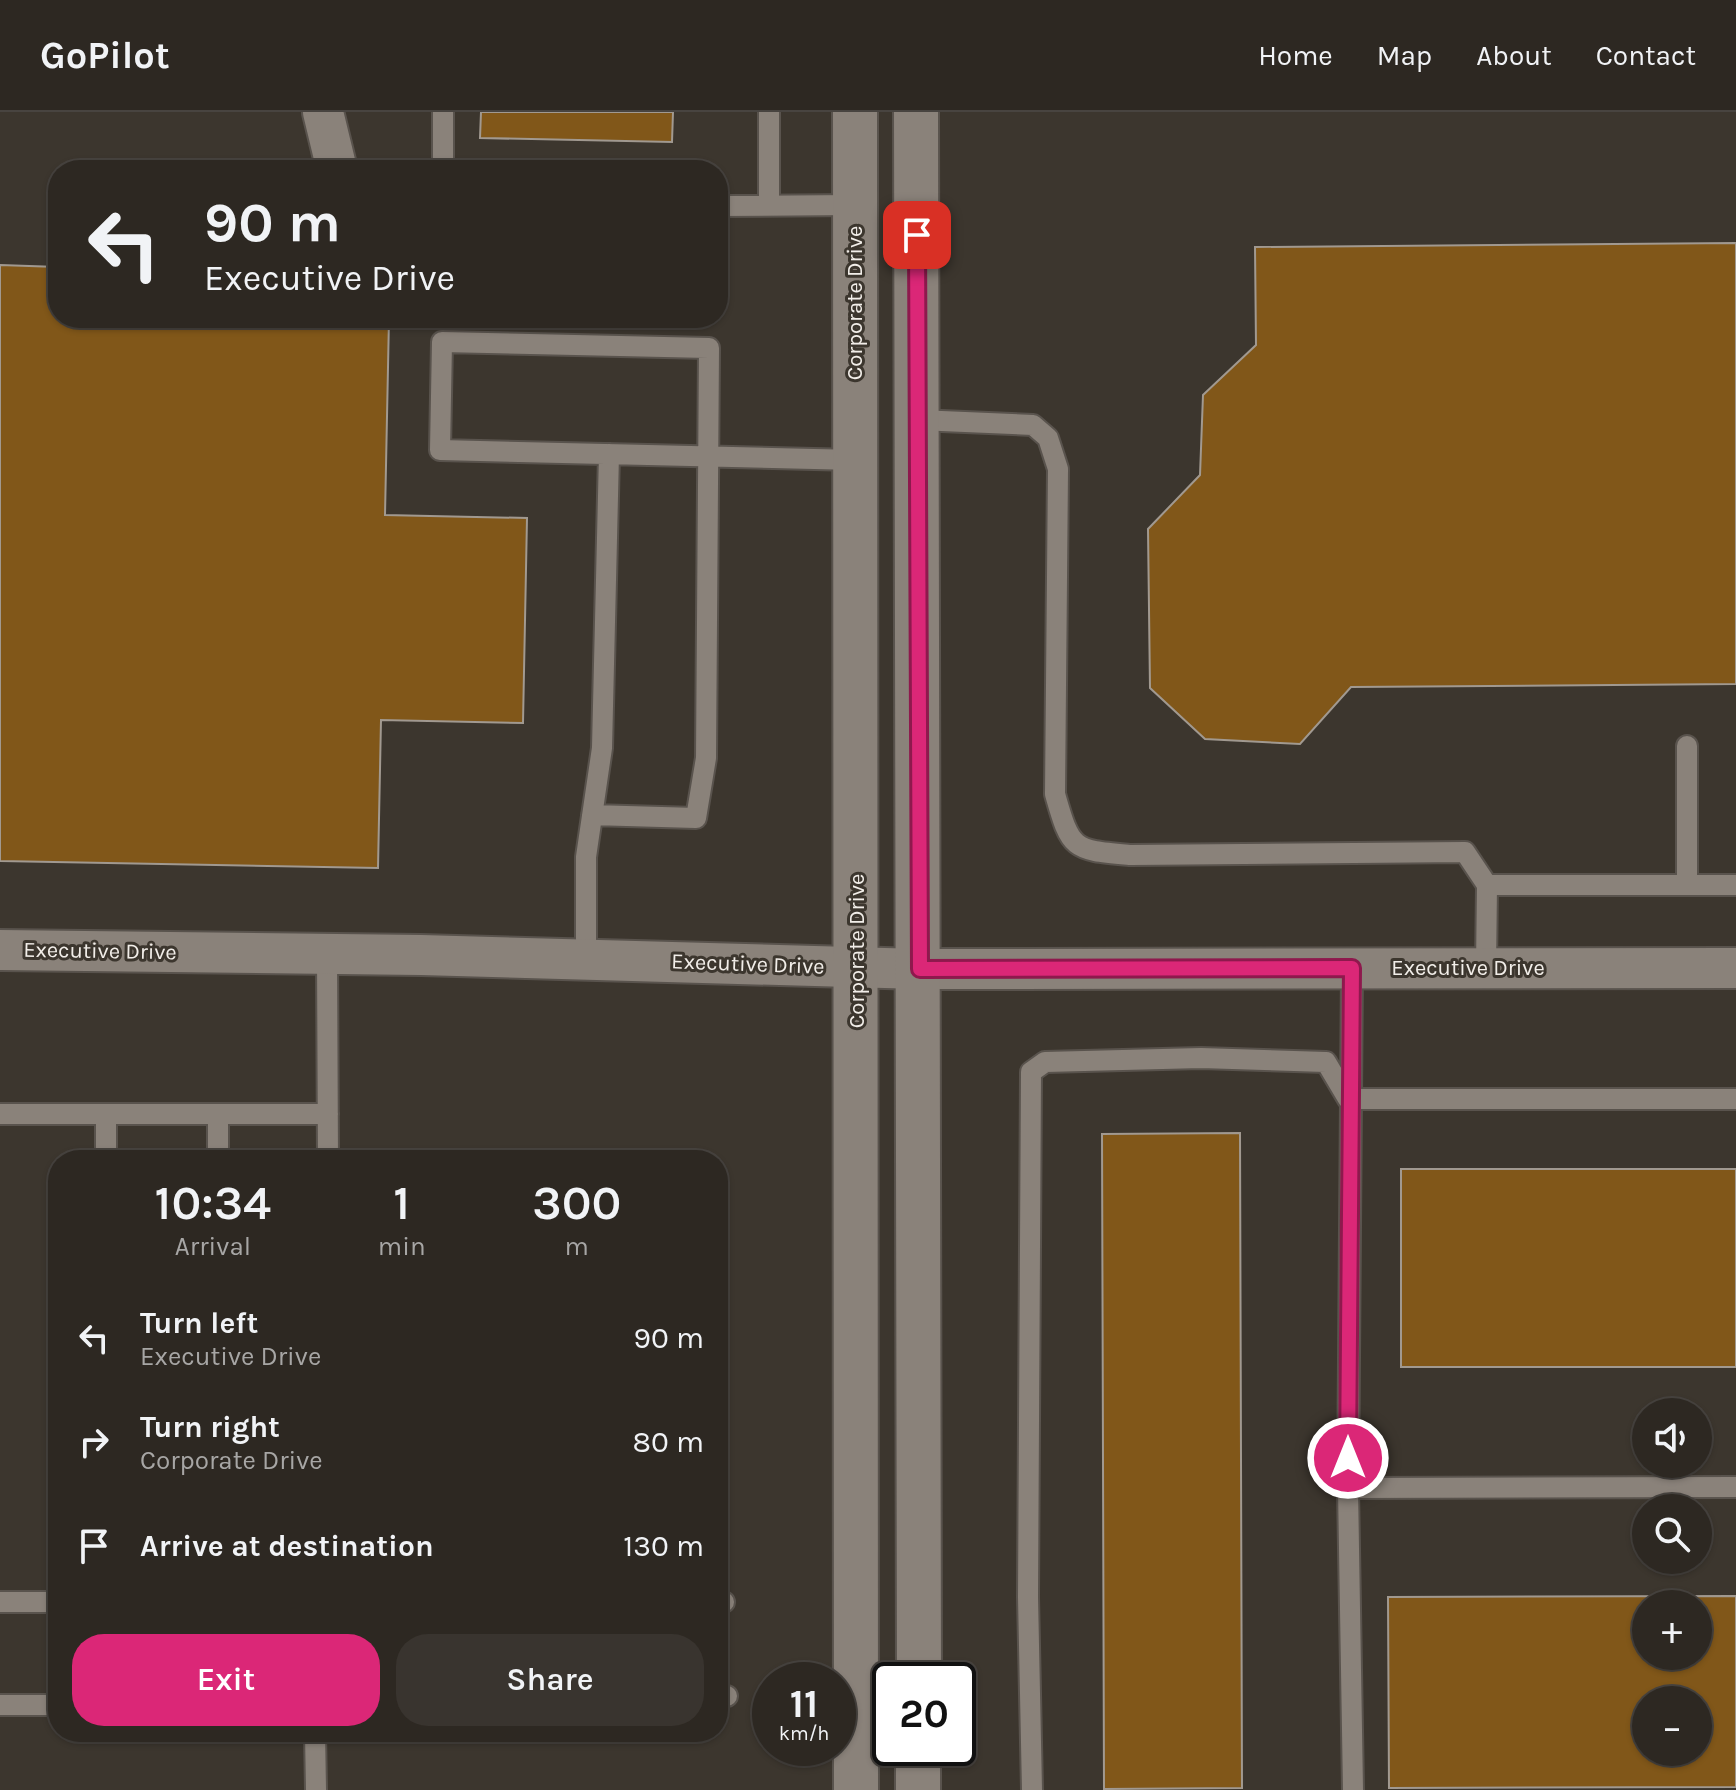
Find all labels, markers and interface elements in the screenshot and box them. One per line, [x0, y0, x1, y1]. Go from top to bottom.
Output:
text: GoPilot [40, 33, 170, 78]
text: Home [1258, 39, 1333, 72]
text: Map [1377, 39, 1432, 72]
text: About [1476, 39, 1552, 72]
text: Contact [1596, 39, 1696, 72]
text: 90 m [204, 190, 341, 255]
icon: left [72, 192, 176, 296]
pin [883, 201, 951, 269]
icon: arrive [895, 213, 939, 257]
street label: Corporate Drive [842, 226, 868, 380]
text: Executive Drive [204, 257, 455, 299]
street label: Corporate Drive [844, 874, 870, 1028]
street label: Executive Drive [23, 937, 177, 965]
street label: Executive Drive [671, 948, 825, 980]
street label: Executive Drive [1391, 955, 1545, 981]
text: 10:34 [155, 1175, 271, 1231]
text: 1 [393, 1175, 410, 1231]
text: 300 [532, 1175, 621, 1231]
text: Arrival [175, 1231, 251, 1262]
text: min [378, 1231, 426, 1262]
text: m [565, 1231, 589, 1262]
text: Turn left [140, 1305, 258, 1341]
icon: left [72, 1316, 116, 1360]
text: 90 m [634, 1320, 704, 1356]
text: Executive Drive [140, 1341, 321, 1372]
map controls [1632, 1398, 1712, 1766]
button: sound [1632, 1398, 1712, 1478]
text: Turn right [140, 1409, 280, 1445]
position arrow [1306, 1416, 1390, 1500]
icon: right [72, 1420, 116, 1464]
text: 80 m [633, 1424, 704, 1460]
text: Corporate Drive [140, 1445, 323, 1476]
button: search [1632, 1494, 1712, 1574]
icon: arrive [72, 1524, 116, 1568]
text: Arrive at destination [140, 1528, 434, 1564]
text: 130 m [623, 1528, 704, 1564]
button: + [1632, 1590, 1712, 1670]
button: Exit [72, 1634, 380, 1726]
button: Share [396, 1634, 704, 1726]
speed limit sign: 20 [872, 1662, 976, 1766]
text: 11 [790, 1680, 818, 1727]
button: − [1632, 1686, 1712, 1766]
text: km/h [779, 1722, 829, 1745]

